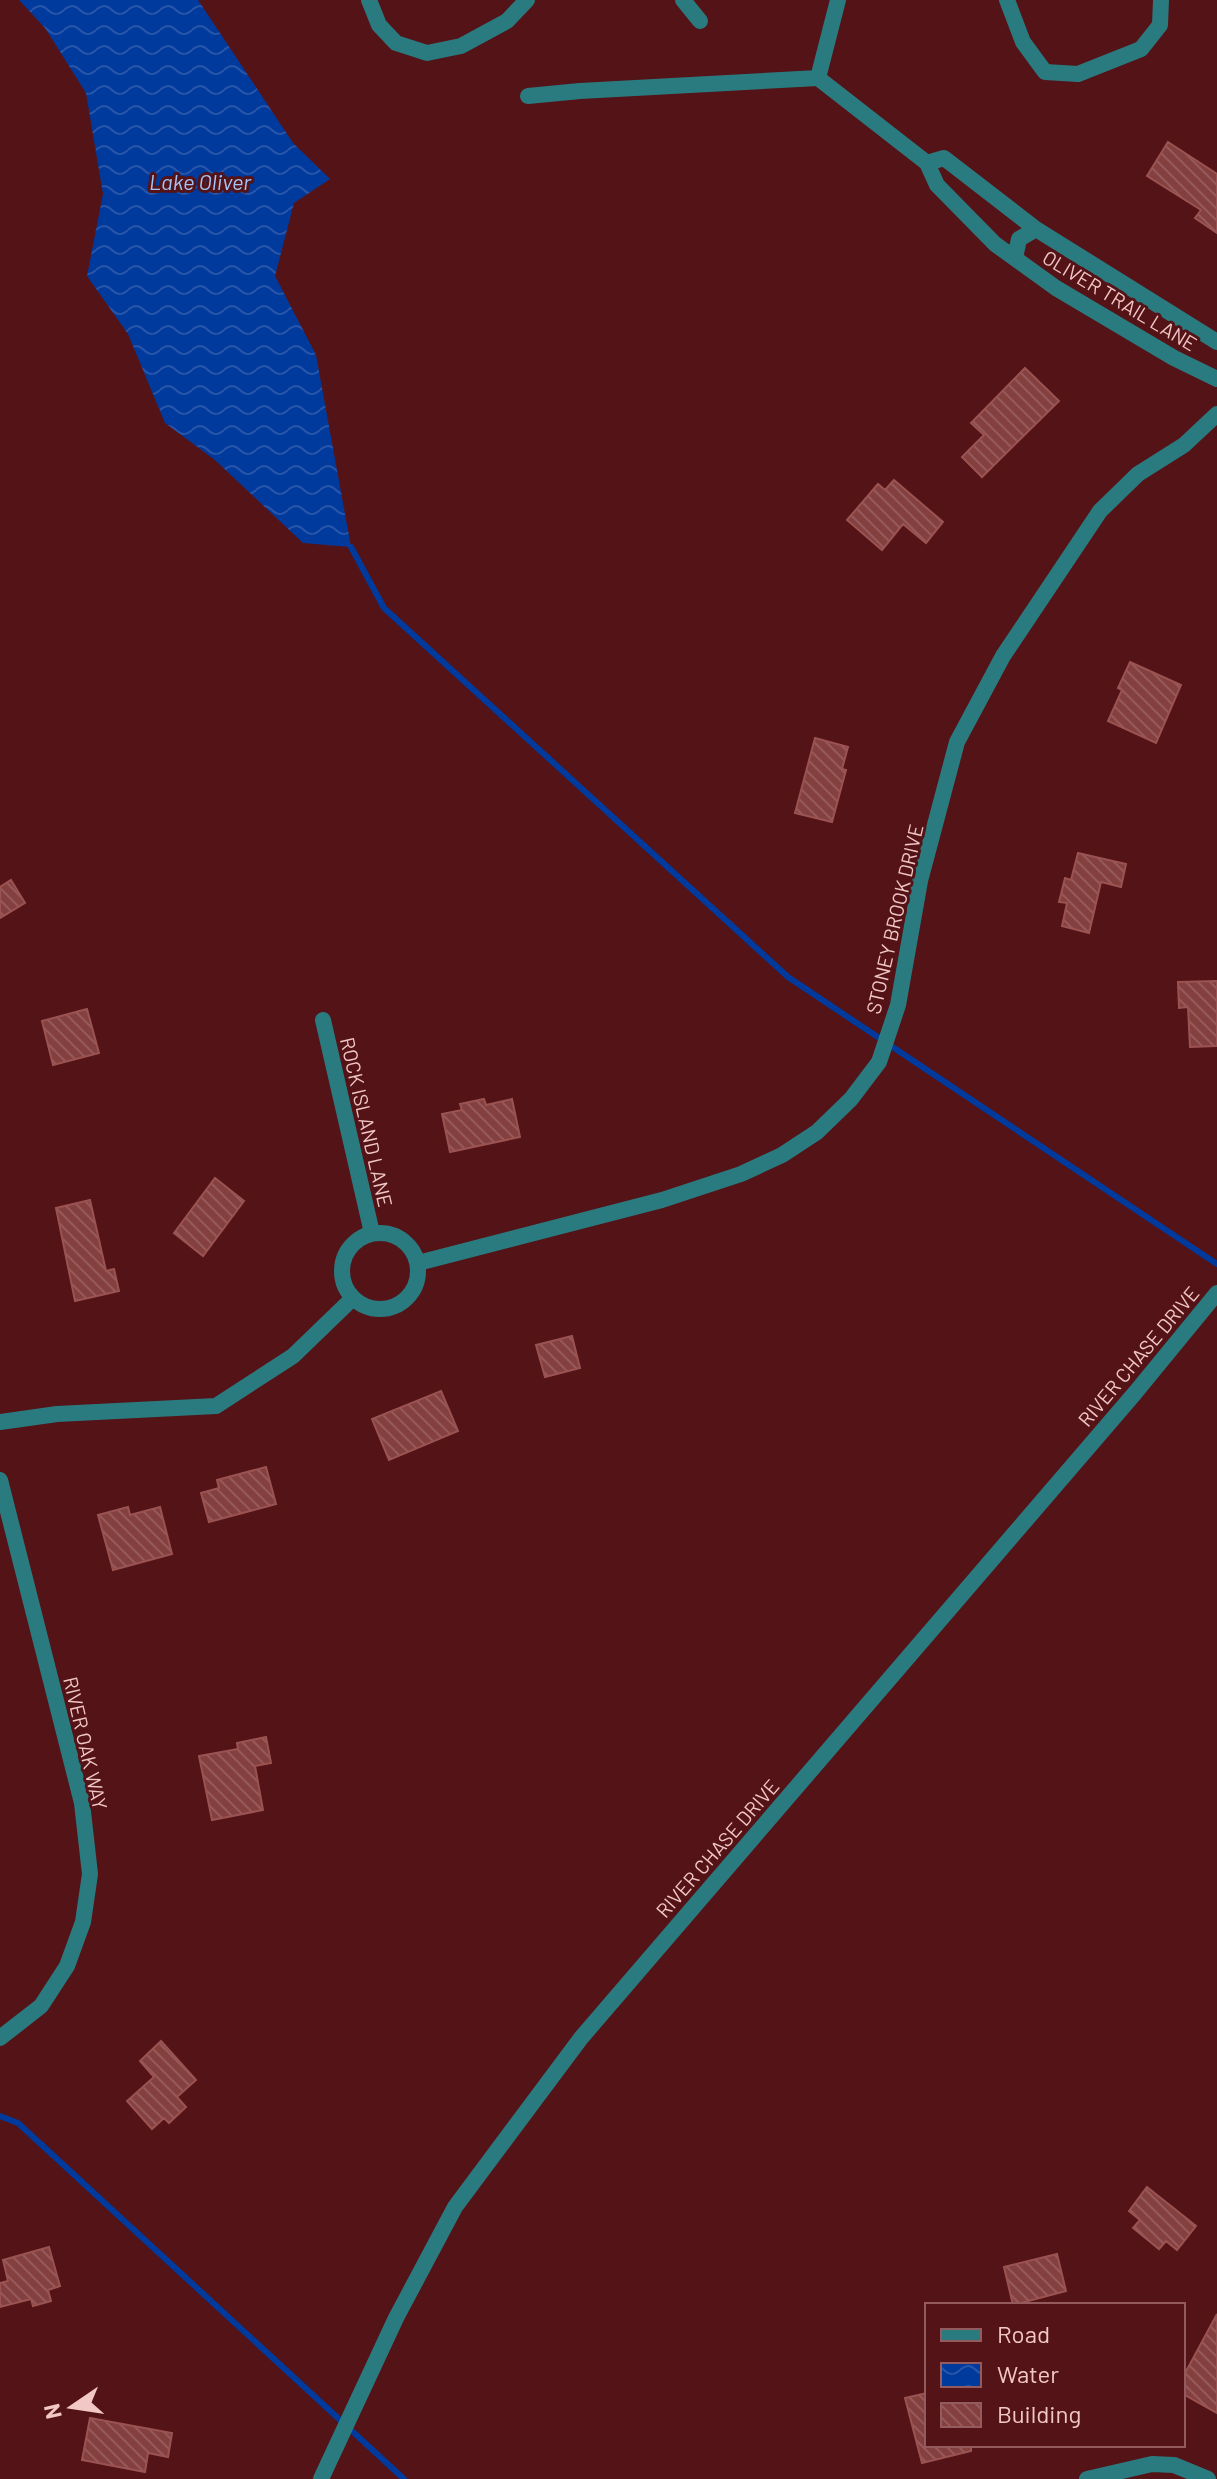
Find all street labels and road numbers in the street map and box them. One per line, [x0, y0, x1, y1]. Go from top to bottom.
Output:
street label: OLIVER TRAIL LANE [1039, 245, 1201, 355]
street label: STONEY BROOK DRIVE [860, 822, 928, 1016]
street label: ROCK ISLAND LANE [336, 1035, 398, 1209]
street label: RIVER CHASE DRIVE [1072, 1281, 1204, 1431]
street label: RIVER OAK WAY [59, 1674, 113, 1812]
street label: RIVER CHASE DRIVE [650, 1774, 784, 1922]

